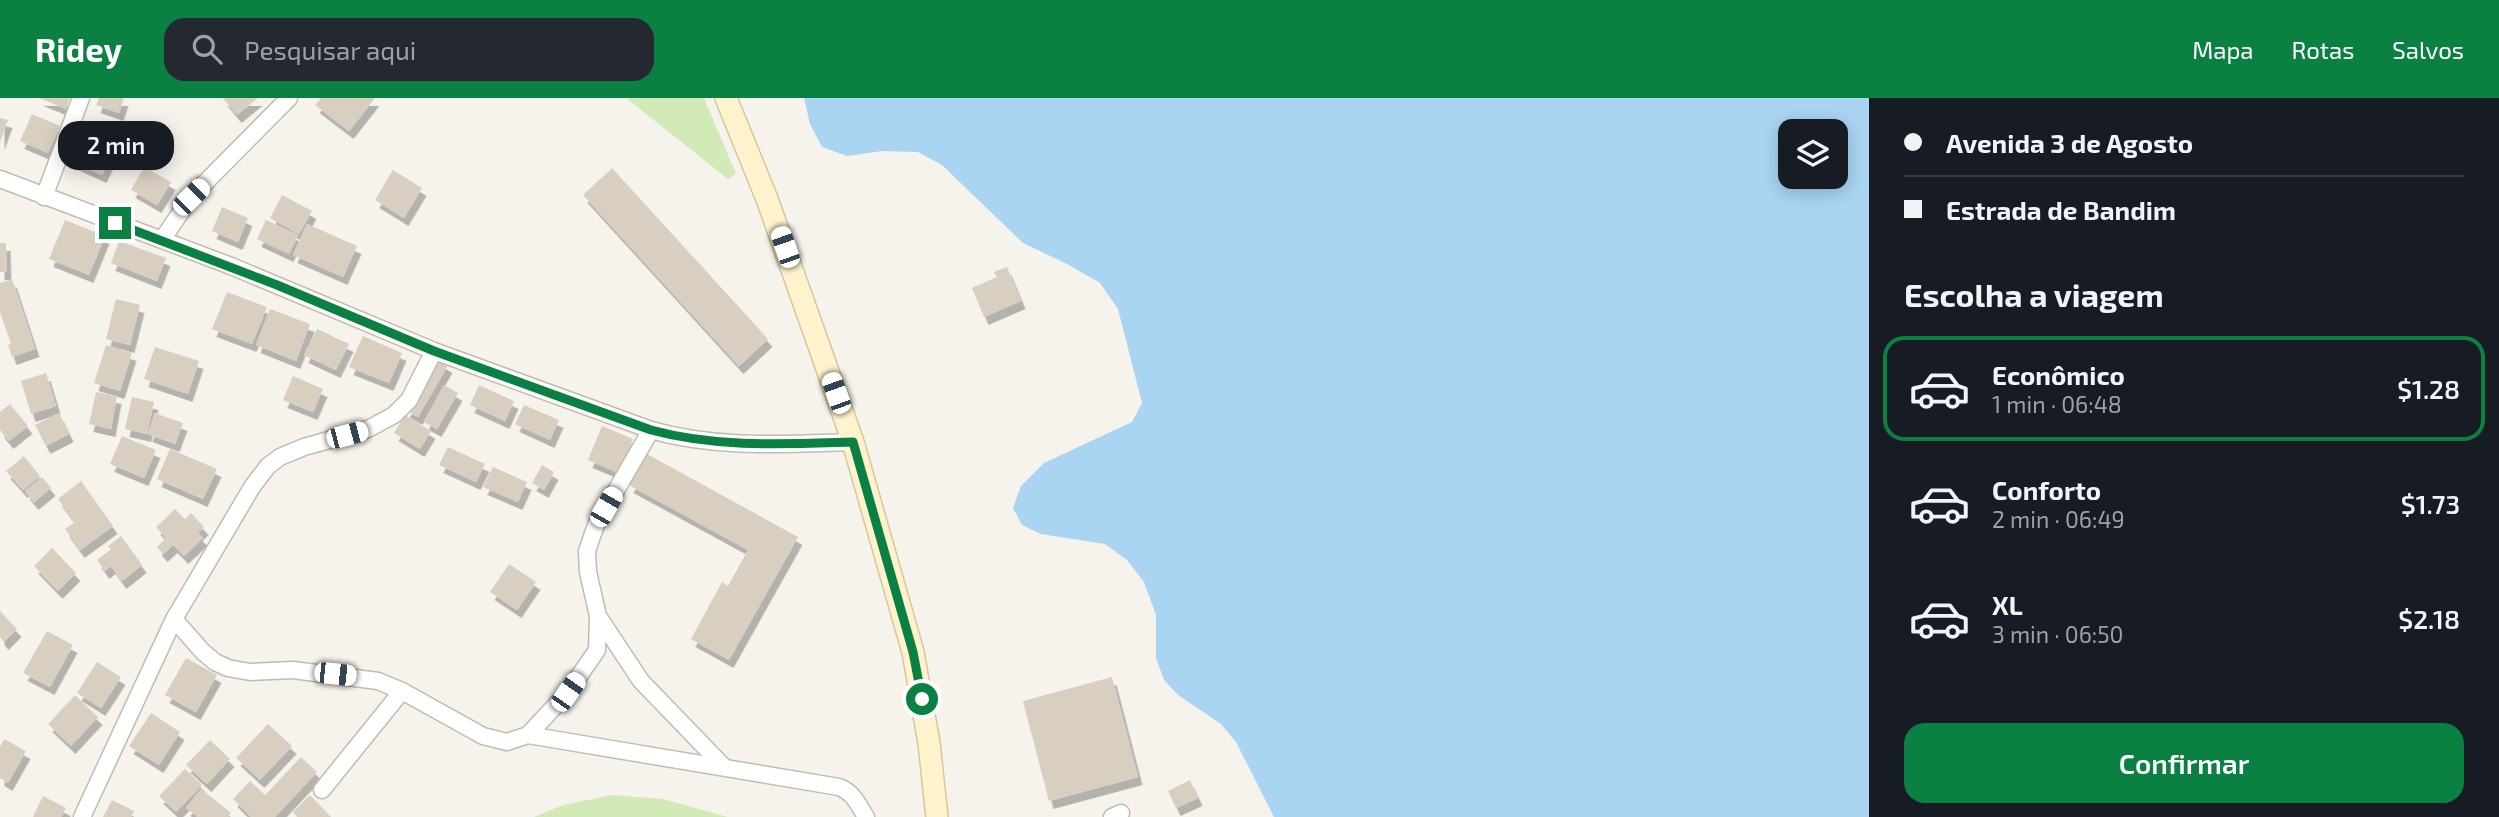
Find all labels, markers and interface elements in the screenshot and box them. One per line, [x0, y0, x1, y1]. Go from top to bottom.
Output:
search box [164, 18, 654, 81]
text: Ridey [35, 29, 122, 69]
icon: search [188, 30, 226, 68]
text: Pesquisar aqui [244, 34, 416, 65]
text: Mapa [2192, 35, 2254, 64]
text: Rotas [2292, 35, 2354, 64]
text: Salvos [2392, 35, 2464, 64]
map controls [1778, 119, 1848, 189]
button: layers [1778, 119, 1848, 189]
callout: 2 min [57, 122, 173, 170]
text: Avenida 3 de Agosto [1946, 127, 2193, 158]
text: 2 min [87, 131, 145, 159]
car [169, 175, 214, 219]
text: Estrada de Bandim [1946, 194, 2176, 225]
route end [99, 207, 131, 239]
car [769, 224, 802, 270]
text: Escolha a viagem [1904, 275, 2164, 313]
icon: car [1908, 357, 1971, 420]
text: Econômico [1992, 359, 2125, 390]
car [819, 370, 854, 416]
text: $1.28 [2397, 373, 2460, 404]
text: 1 min · 06:48 [1992, 390, 2122, 418]
car [324, 419, 371, 451]
icon: car [1908, 472, 1971, 535]
text: Conforto [1992, 474, 2101, 505]
car [587, 484, 626, 530]
text: $1.73 [2401, 488, 2460, 519]
text: 2 min · 06:49 [1992, 505, 2125, 533]
icon: car [1908, 587, 1971, 650]
text: XL [1992, 589, 2023, 620]
text: $2.18 [2398, 603, 2460, 634]
text: 3 min · 06:50 [1992, 620, 2123, 648]
car [314, 661, 357, 687]
car [548, 669, 589, 715]
route start [906, 683, 938, 715]
button: Confirmar [1904, 723, 2464, 803]

